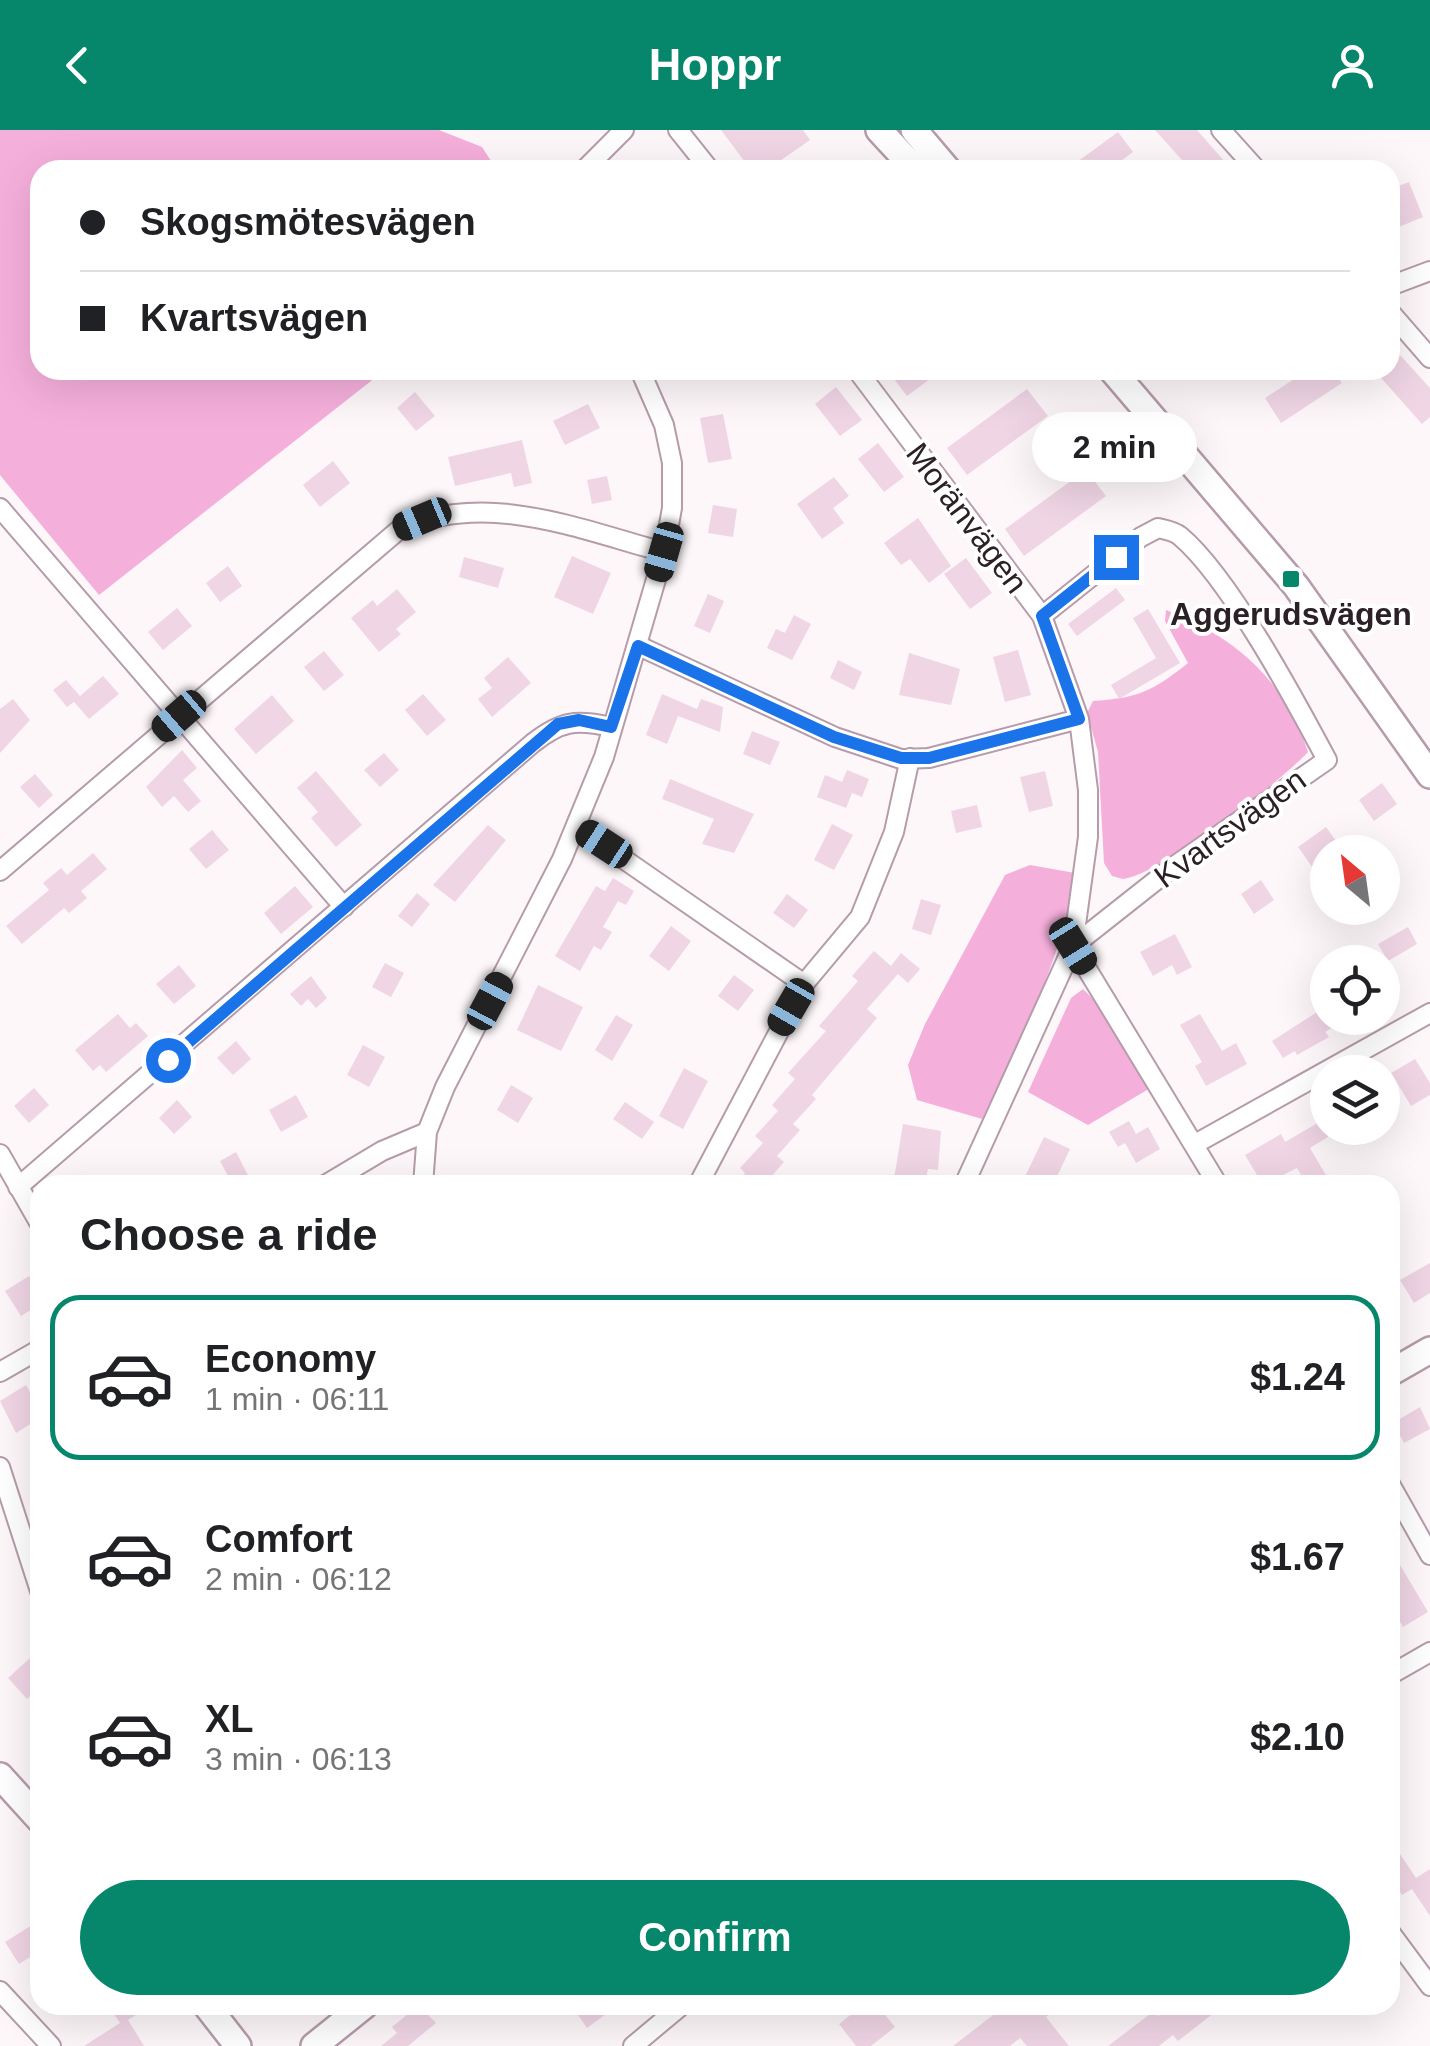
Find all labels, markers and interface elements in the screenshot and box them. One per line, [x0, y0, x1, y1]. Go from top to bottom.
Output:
icon: back [50, 38, 105, 93]
icon: person [1325, 38, 1380, 93]
text: Hoppr [649, 39, 781, 90]
text: Skogsmötesvägen [140, 201, 476, 243]
text: Kvartsvägen [140, 297, 368, 339]
callout: 2 min [1034, 412, 1198, 482]
text: 2 min [1073, 429, 1156, 465]
street label: Moränvägen [899, 436, 1035, 600]
car [389, 493, 455, 545]
car [641, 519, 687, 585]
route end [1094, 535, 1139, 580]
marker: Aggerudsvägen [1280, 568, 1302, 590]
place label: Aggerudsvägen [1170, 596, 1412, 632]
car [147, 685, 211, 747]
street label: Kvartsvägen [1147, 761, 1313, 895]
car [571, 815, 637, 873]
north arrow [1310, 835, 1400, 925]
map controls [1310, 835, 1400, 1145]
car [1044, 913, 1102, 979]
button: locate [1310, 945, 1400, 1035]
car [463, 967, 517, 1035]
car [763, 974, 819, 1040]
route start [146, 1038, 191, 1083]
button: layers [1310, 1055, 1400, 1145]
text: Choose a ride [80, 1209, 378, 1260]
icon: car [85, 1333, 175, 1423]
text: Economy [205, 1338, 376, 1380]
text: $1.24 [1250, 1356, 1345, 1398]
text: 1 min · 06:11 [205, 1381, 389, 1417]
icon: car [85, 1513, 175, 1603]
text: Comfort [205, 1518, 353, 1560]
text: $1.67 [1250, 1536, 1345, 1578]
text: 2 min · 06:12 [205, 1561, 392, 1597]
icon: car [85, 1693, 175, 1783]
text: XL [205, 1698, 254, 1740]
text: $2.10 [1250, 1716, 1345, 1758]
text: 3 min · 06:13 [205, 1741, 392, 1777]
button: Confirm [80, 1880, 1350, 1995]

